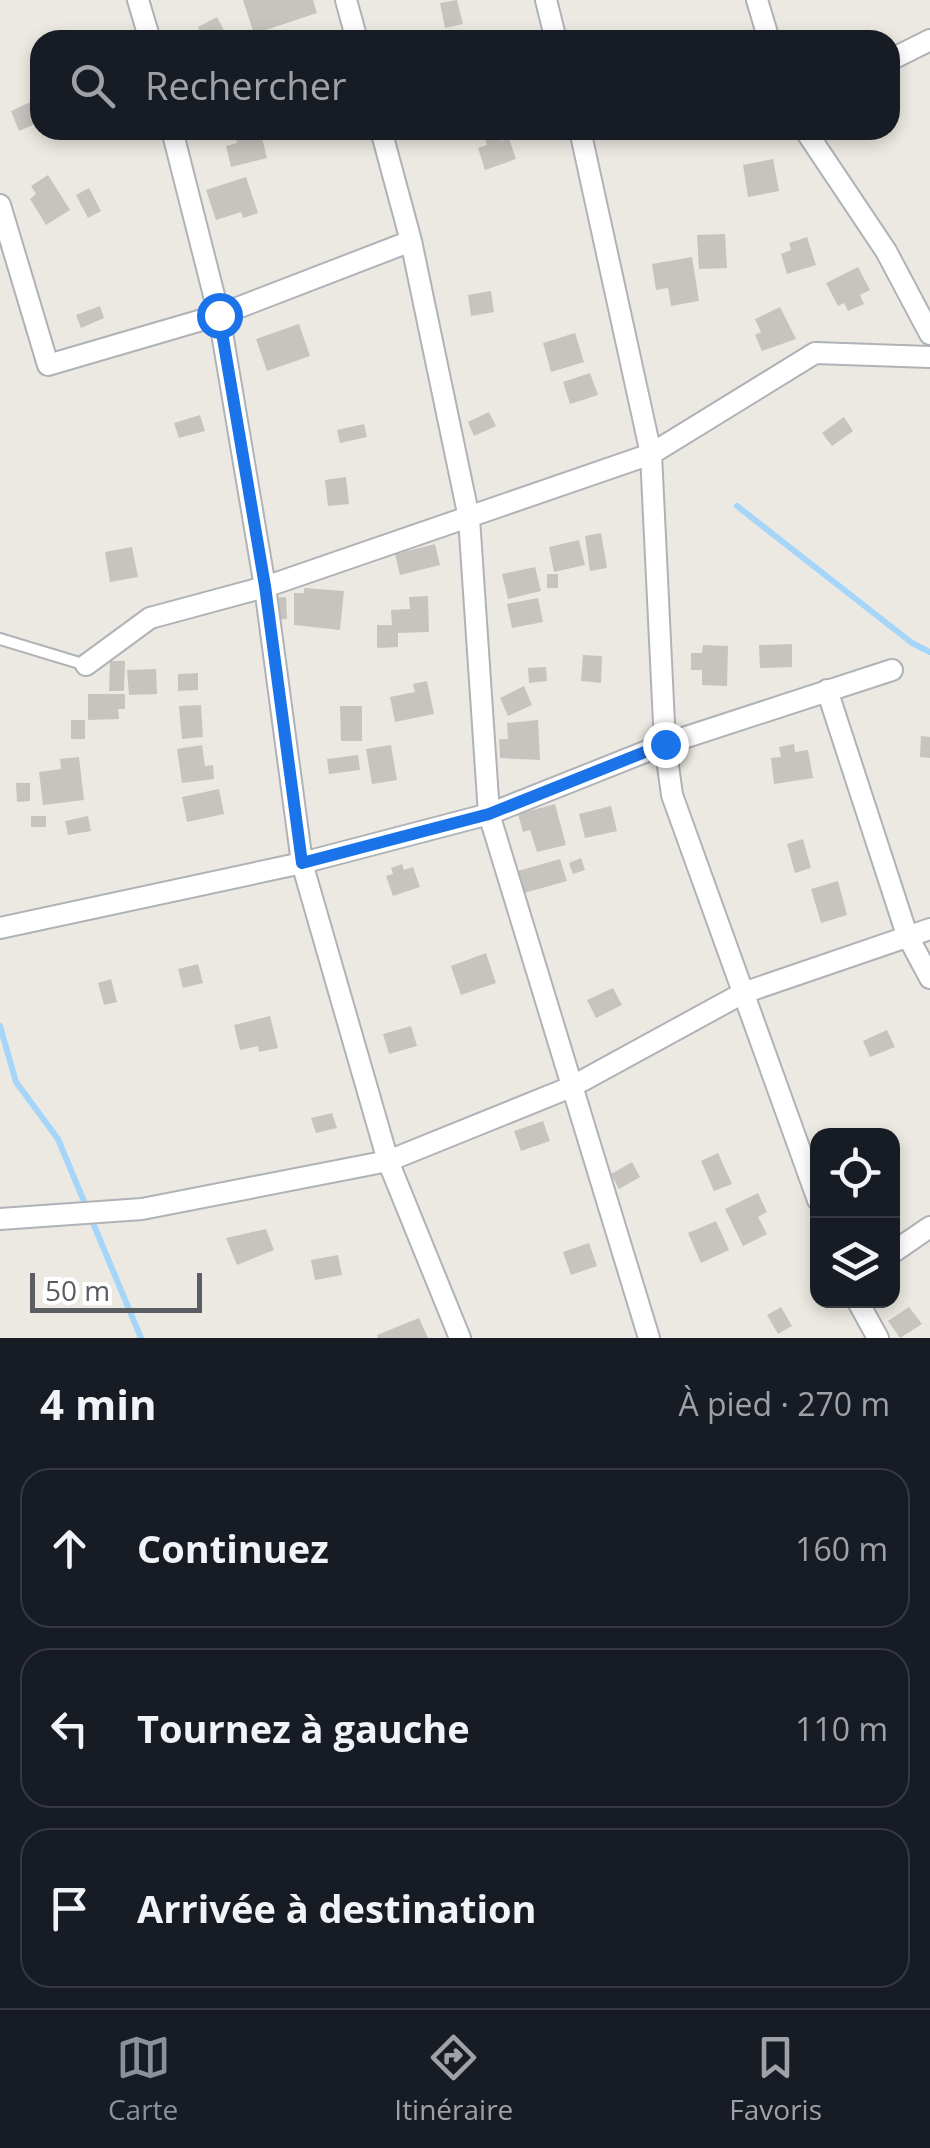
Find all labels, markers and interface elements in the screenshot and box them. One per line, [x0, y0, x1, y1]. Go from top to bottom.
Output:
search box [30, 30, 900, 140]
icon: search [65, 58, 120, 113]
text: Rechercher [145, 59, 347, 111]
route start [197, 293, 243, 339]
route end [643, 722, 689, 768]
map controls [810, 1128, 900, 1308]
button: locate [810, 1128, 900, 1218]
button: layers [810, 1218, 900, 1308]
scale bar [30, 1268, 202, 1312]
text: 50 m [45, 1271, 110, 1309]
text: 4 min [40, 1375, 157, 1432]
text: À pied · 270 m [678, 1382, 890, 1425]
icon: ahead [42, 1521, 97, 1576]
text: Continuez [137, 1522, 329, 1574]
text: 160 m [795, 1527, 888, 1570]
icon: left [42, 1701, 97, 1756]
text: Tournez à gauche [137, 1702, 470, 1754]
text: 110 m [795, 1707, 888, 1750]
icon: arrive [42, 1881, 97, 1936]
text: Arrivée à destination [137, 1882, 537, 1934]
tab: Carte [108, 2030, 178, 2128]
tab: Itinéraire [394, 2030, 513, 2128]
tab: Favoris [729, 2030, 822, 2128]

